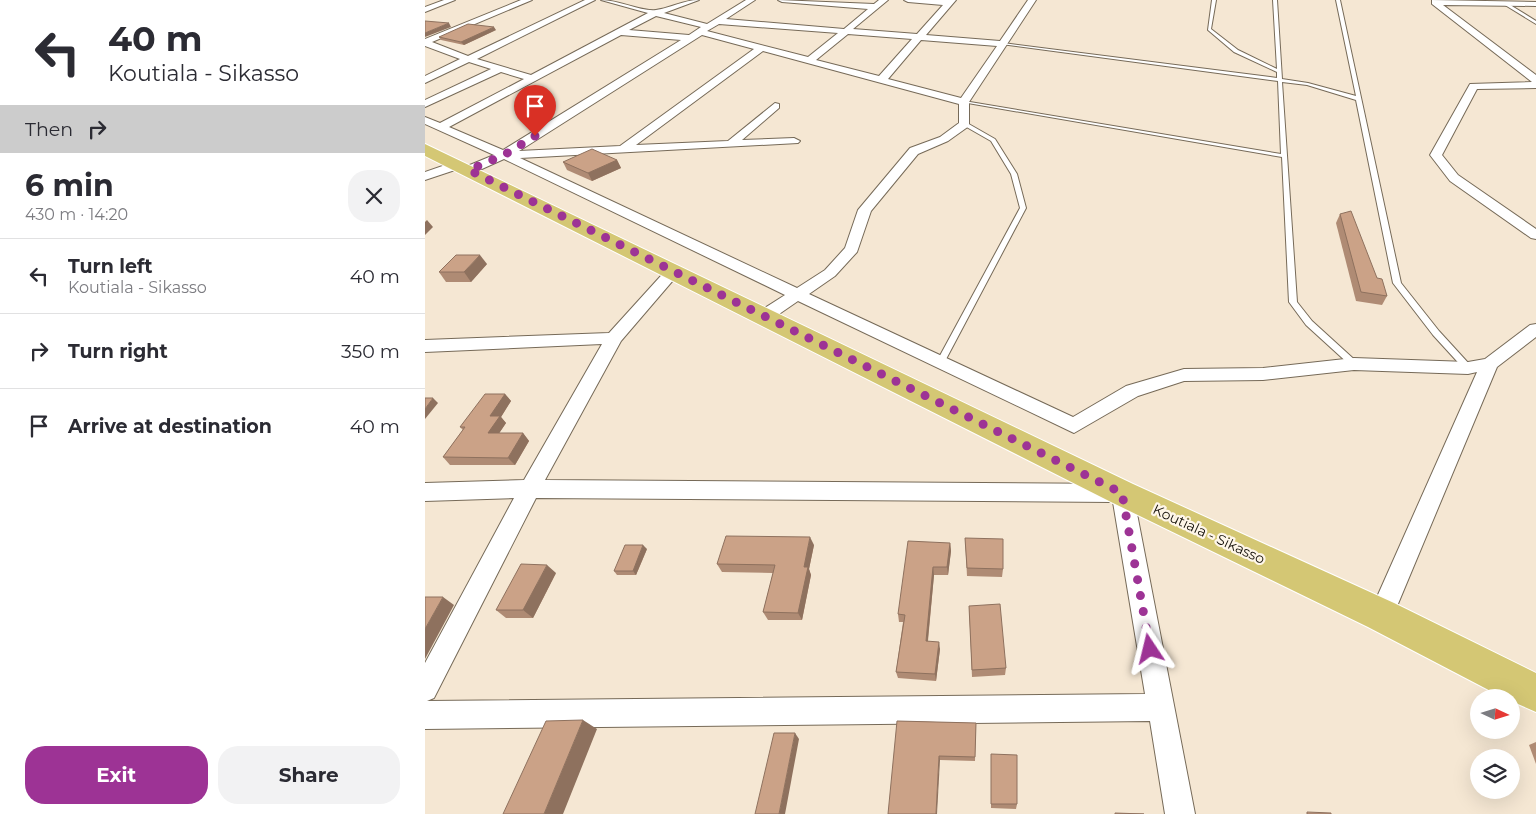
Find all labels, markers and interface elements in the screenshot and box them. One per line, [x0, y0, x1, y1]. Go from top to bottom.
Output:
text: 40 m [108, 17, 203, 60]
icon: left [25, 20, 90, 85]
text: Koutiala - Sikasso [108, 60, 299, 87]
pin [514, 85, 556, 136]
icon: arrive [521, 92, 549, 120]
icon: right [83, 115, 111, 143]
text: Then [25, 118, 73, 141]
text: 6 min [25, 167, 114, 204]
button: close [348, 170, 400, 222]
text: 430 m · 14:20 [25, 205, 128, 224]
text: Turn left [68, 255, 153, 278]
icon: left [25, 262, 53, 290]
text: 40 m [350, 265, 400, 288]
text: Koutiala - Sikasso [68, 278, 207, 297]
icon: right [25, 337, 53, 365]
text: Turn right [68, 340, 168, 363]
text: 350 m [341, 340, 400, 363]
icon: arrive [25, 412, 53, 440]
text: Arrive at destination [68, 415, 272, 438]
text: 40 m [350, 415, 400, 438]
street label: Koutiala - Sikasso [1150, 500, 1268, 568]
position arrow [1123, 622, 1175, 674]
north arrow [1470, 689, 1520, 739]
map controls [1470, 689, 1520, 799]
button: Exit [25, 746, 208, 804]
button: Share [218, 746, 400, 804]
button: layers [1470, 749, 1520, 799]

